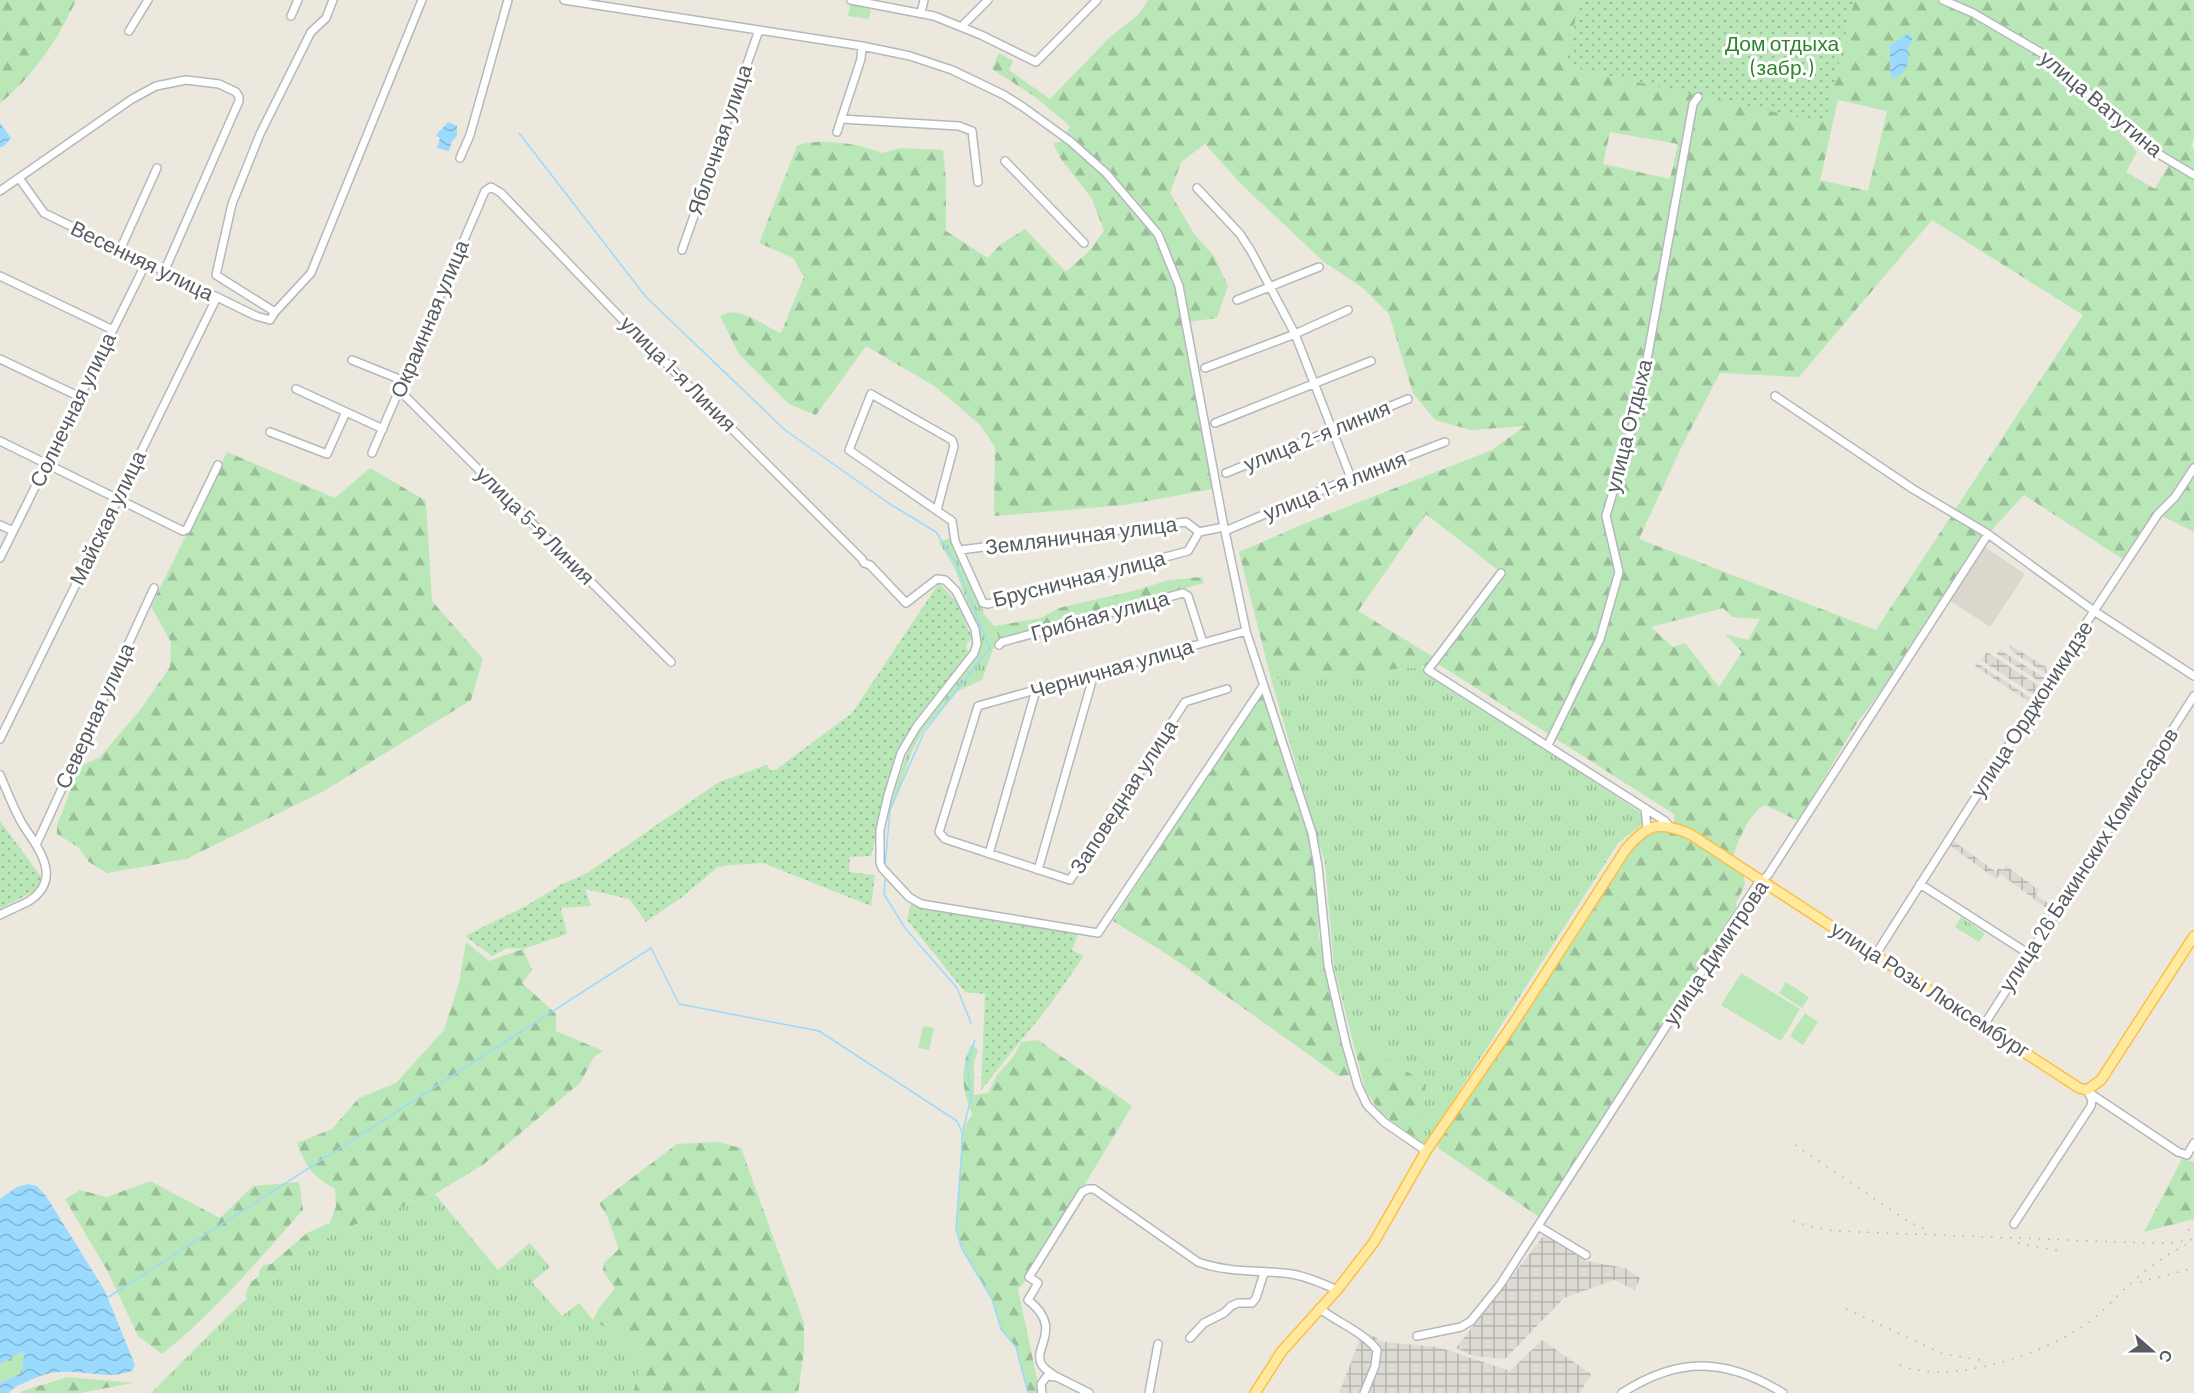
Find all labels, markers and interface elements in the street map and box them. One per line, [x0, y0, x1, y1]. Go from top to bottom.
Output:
park label: Дом отдыха (забр.) [1725, 30, 1839, 79]
street label: улица Ватутина [2036, 44, 2169, 162]
street label: Яблочная улица [681, 61, 756, 218]
street label: Весенняя улица [67, 214, 218, 305]
street label: Окраинная улица [384, 236, 473, 401]
street label: улица 1-я Линия [616, 310, 742, 436]
street label: Солнечная улица [23, 328, 120, 491]
street label: улица Отдыха [1599, 356, 1656, 495]
street label: улица 2-я линия [1240, 394, 1393, 475]
street label: улица 1-я линия [1259, 445, 1409, 525]
street label: Майская улица [63, 446, 150, 589]
street label: улица 5-я Линия [472, 461, 600, 589]
street label: Земляничная улица [983, 510, 1179, 559]
street label: Брусничная улица [990, 544, 1168, 611]
street label: Грибная улица [1028, 584, 1172, 645]
street label: улица Орджоникидзе [1964, 615, 2097, 801]
street label: Черничная улица [1027, 632, 1196, 703]
street label: Северная улица [49, 638, 138, 792]
street label: Заповедная улица [1064, 714, 1182, 878]
street label: улица 26 Бакинских Комиссаров [1993, 723, 2183, 996]
street label: улица Димитрова [1657, 875, 1773, 1029]
street label: улица Розы Люксембург [1827, 915, 2035, 1063]
north arrow [2122, 1321, 2182, 1381]
text: С [2155, 1348, 2177, 1366]

